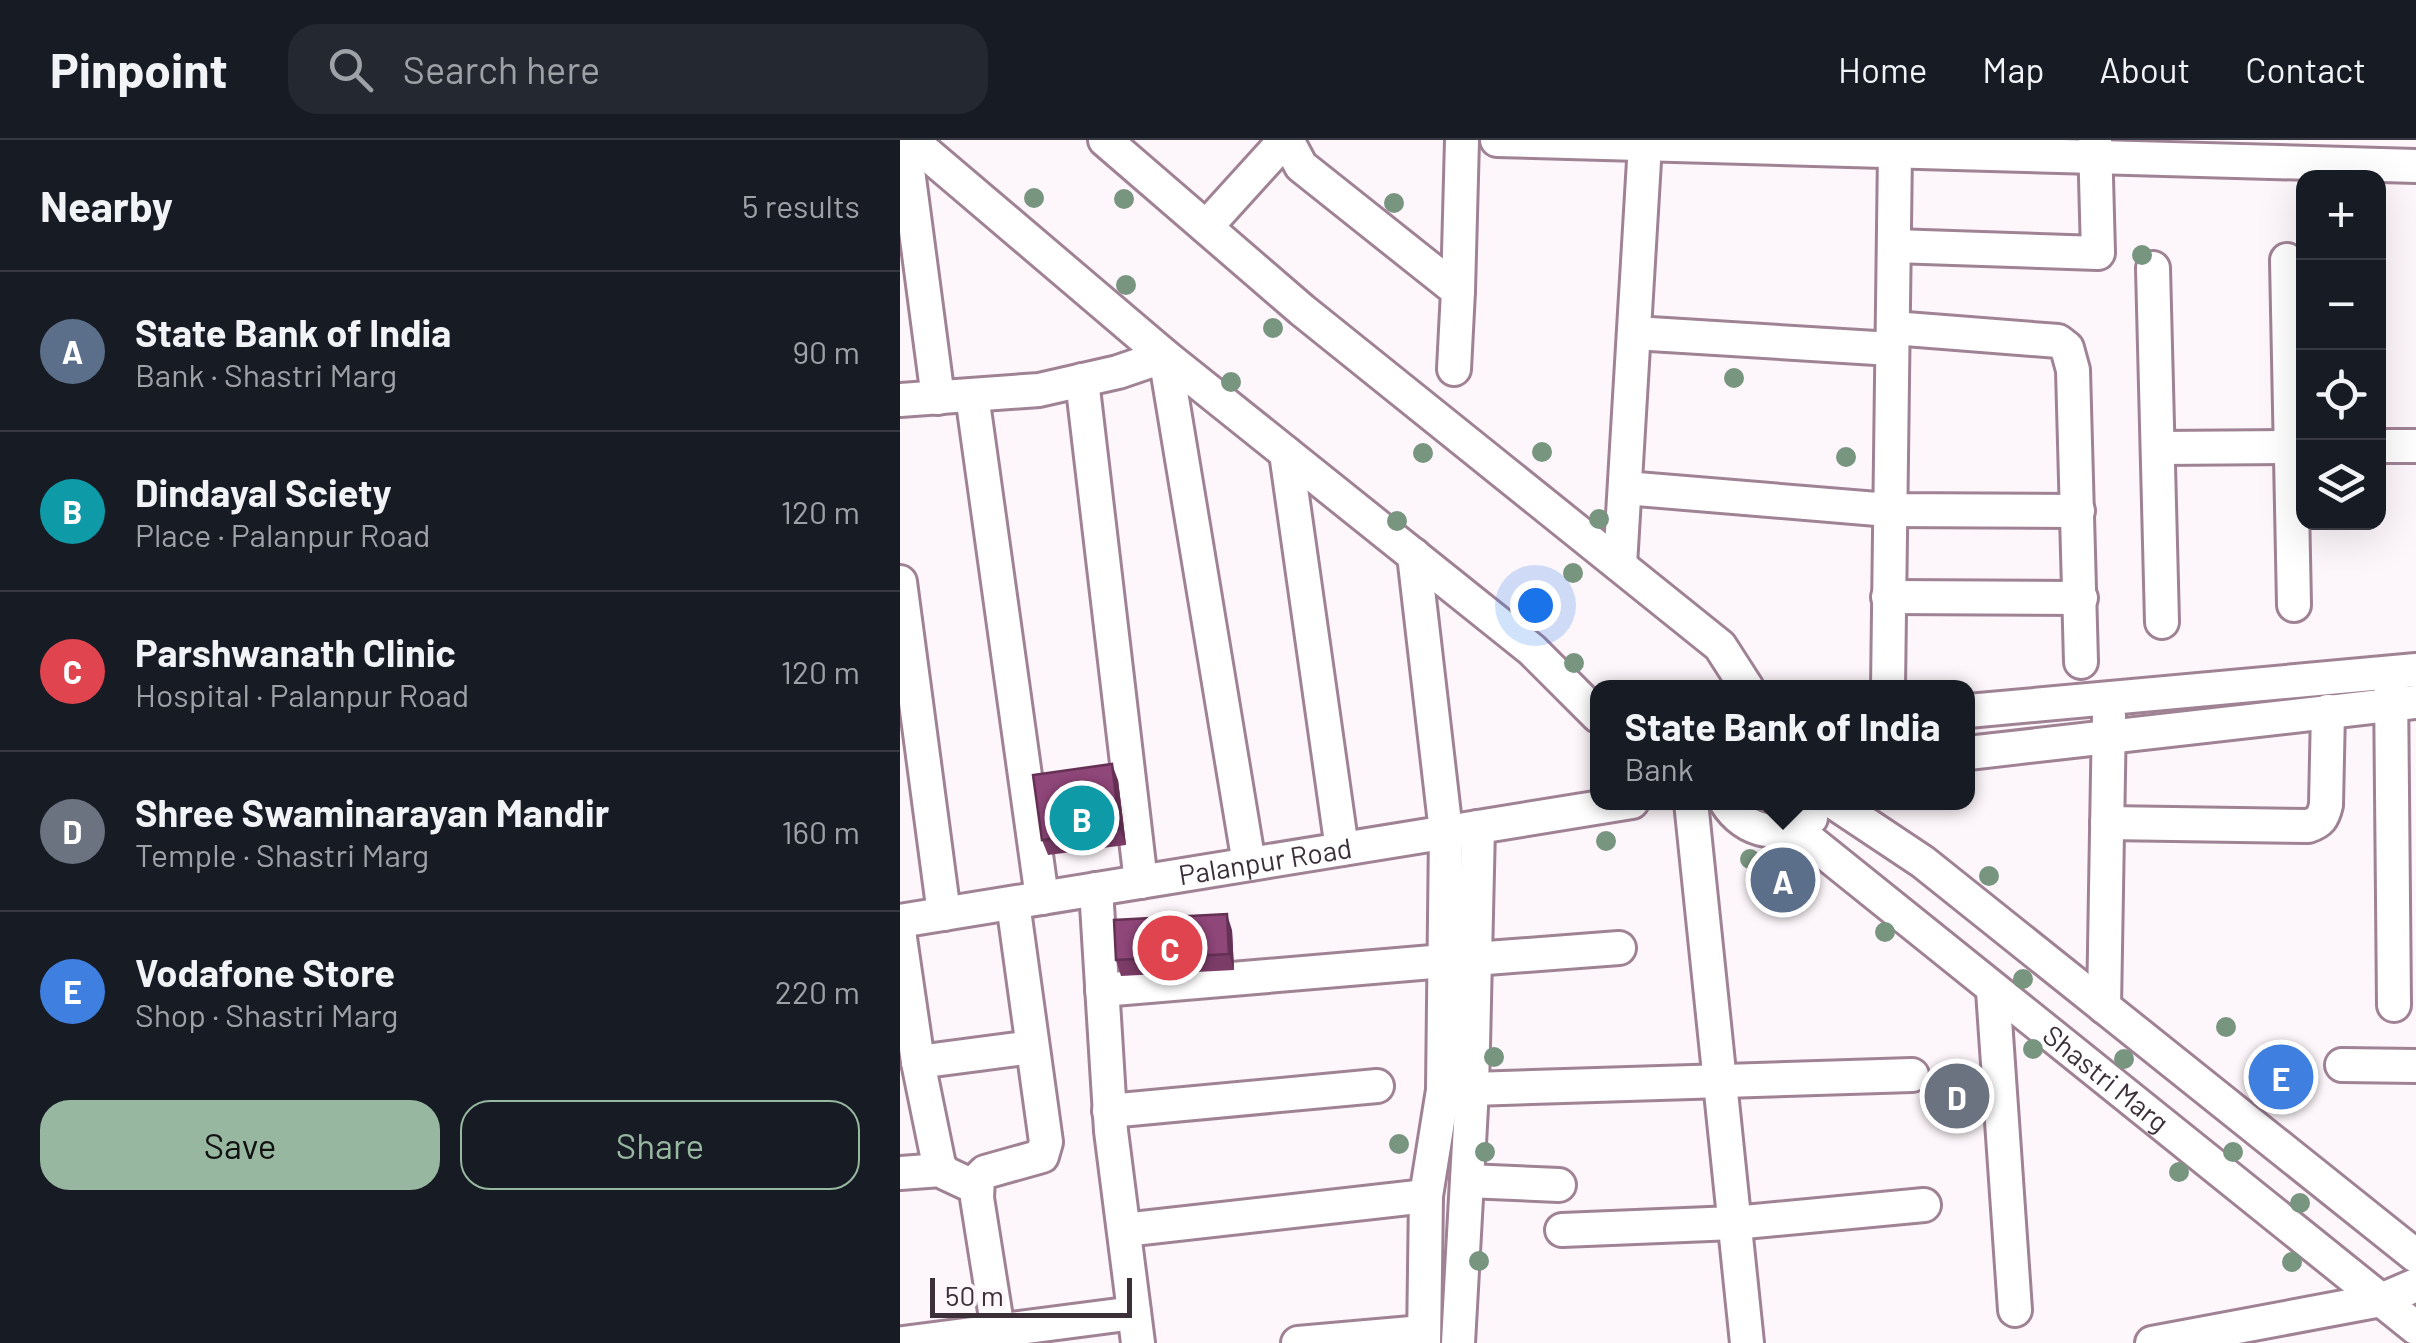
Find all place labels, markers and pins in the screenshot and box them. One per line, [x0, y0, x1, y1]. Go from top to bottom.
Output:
pin: B [1050, 780, 1114, 856]
pin: A [1750, 842, 1816, 918]
pin: C [1138, 910, 1202, 986]
pin: E [2248, 1040, 2314, 1114]
pin: D [1924, 1058, 1990, 1134]

